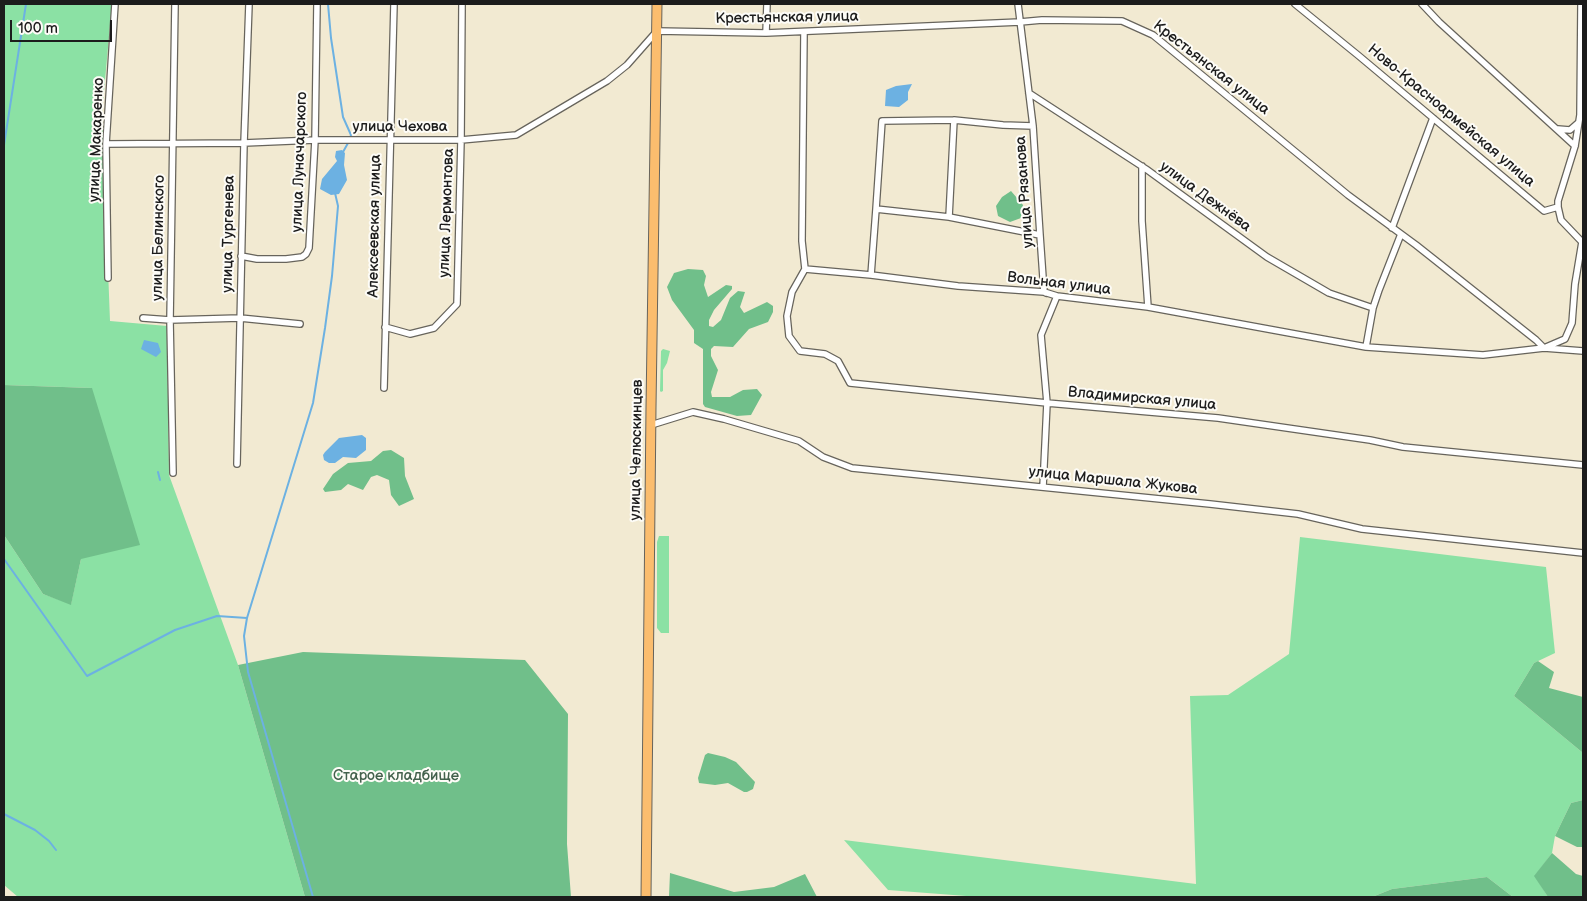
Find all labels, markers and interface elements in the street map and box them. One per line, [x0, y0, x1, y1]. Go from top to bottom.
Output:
street label: Крестьянская улица [715, 8, 859, 28]
scale bar [12, 10, 115, 42]
street label: Крестьянская улица [1149, 17, 1273, 119]
text: 100 m [18, 19, 58, 38]
street label: Ново-Красноармейская улица [1364, 41, 1538, 191]
street label: улица Макаренко [86, 78, 108, 202]
street label: улица Луначарского [289, 91, 311, 233]
street label: улица Чехова [352, 118, 448, 136]
street label: улица Рязанова [1012, 135, 1038, 249]
street label: улица Лермонтова [436, 148, 458, 278]
street label: Алексеевская улица [365, 154, 385, 298]
street label: улица Дежнёва [1156, 158, 1254, 236]
street label: улица Белинского [149, 175, 169, 301]
street label: улица Тургенева [219, 175, 239, 293]
street label: Вольная улица [1006, 269, 1112, 299]
street label: улица Челюскинцев [627, 379, 647, 521]
street label: Владимирская улица [1067, 384, 1217, 414]
street label: улица Маршала Жукова [1028, 463, 1198, 499]
park label: Старое кладбище [333, 767, 459, 785]

